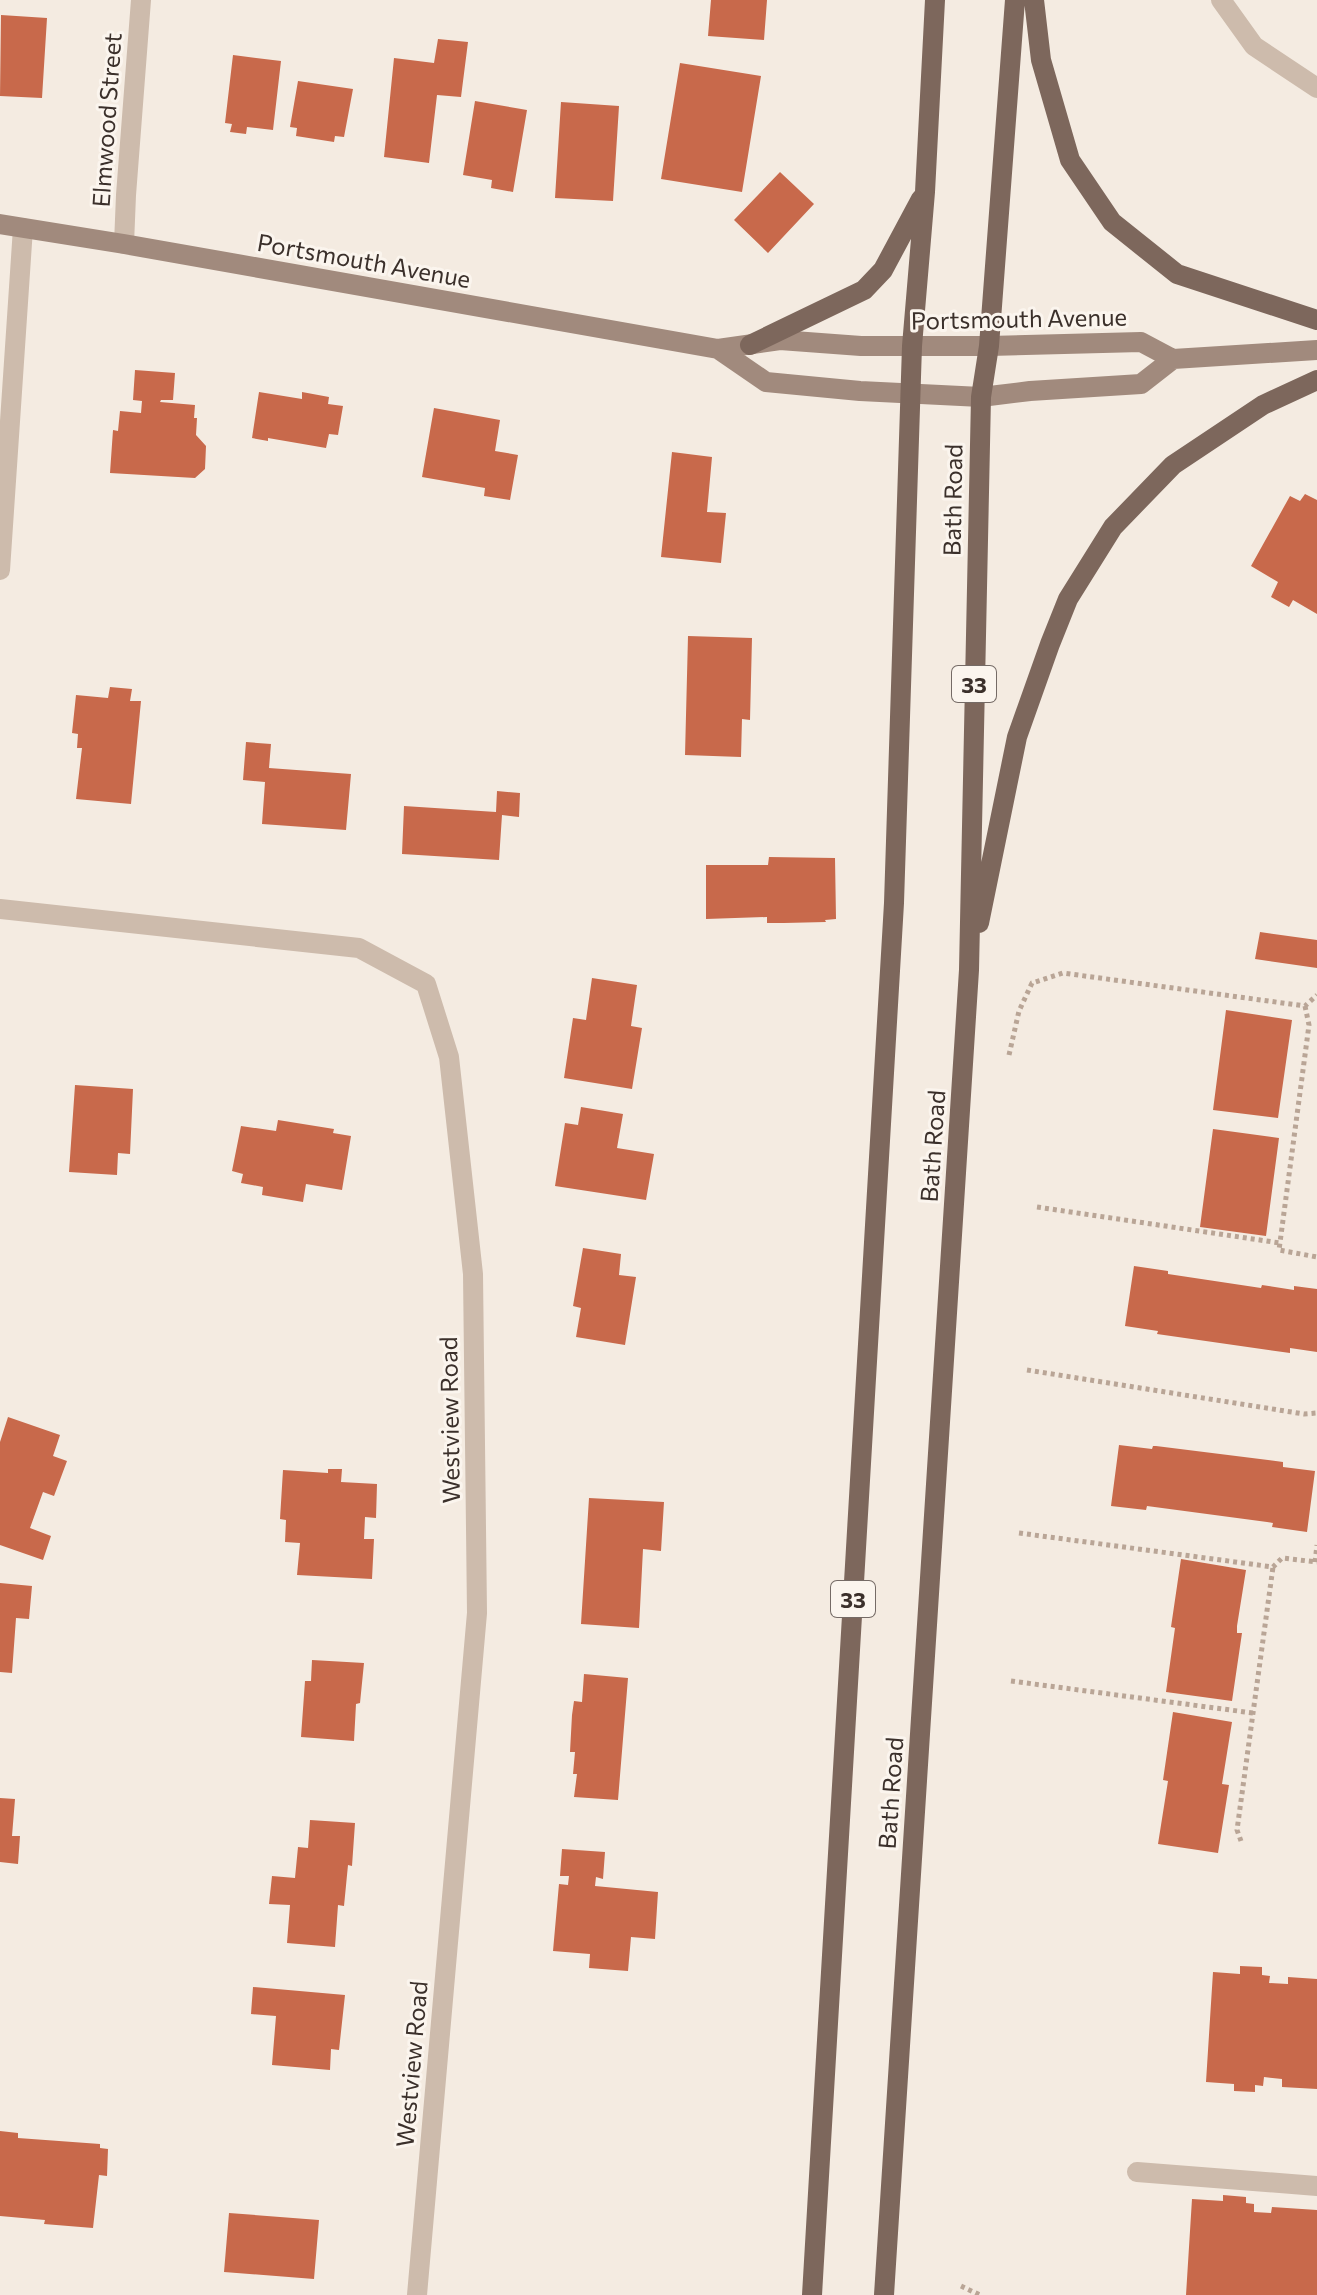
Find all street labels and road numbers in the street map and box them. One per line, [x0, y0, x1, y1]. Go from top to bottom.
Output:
street label: Elmwood Street [85, 32, 127, 208]
street label: Portsmouth Avenue [255, 227, 473, 293]
street label: Portsmouth Avenue [911, 302, 1127, 334]
street label: Bath Road [937, 444, 967, 556]
road number: 33 [952, 666, 996, 702]
street label: Bath Road [914, 1089, 950, 1203]
street label: Westview Road [433, 1336, 465, 1504]
road number: 33 [831, 1581, 875, 1617]
street label: Bath Road [872, 1736, 908, 1850]
street label: Westview Road [389, 1980, 433, 2148]

